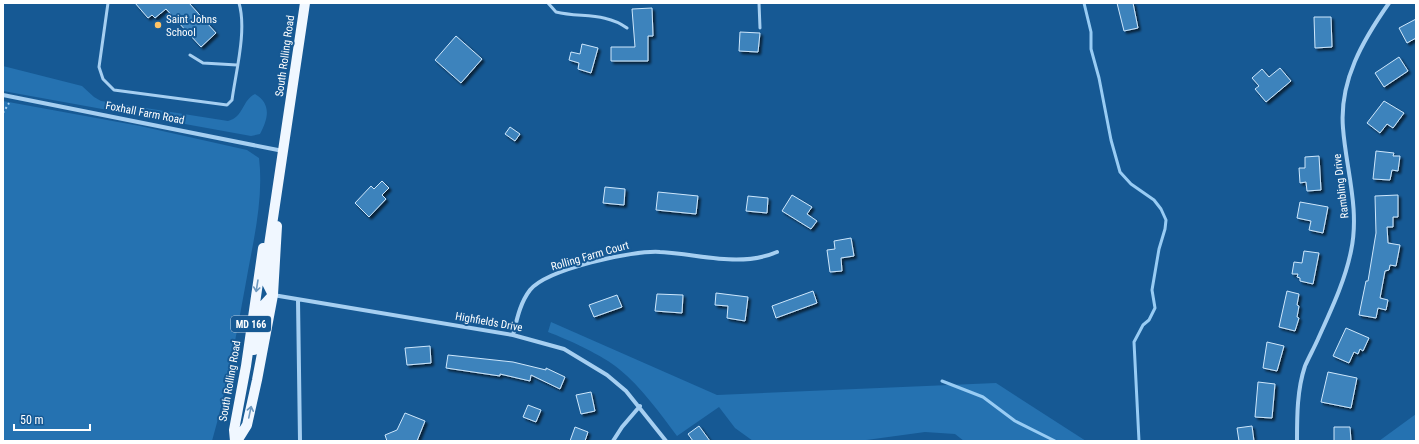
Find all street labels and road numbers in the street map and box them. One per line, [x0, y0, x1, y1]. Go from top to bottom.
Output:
street label: South Rolling Road [273, 15, 297, 97]
street label: Foxhall Farm Road [104, 99, 186, 127]
street label: Rambling Drive [1331, 153, 1351, 219]
street label: Rolling Farm Court [549, 239, 631, 273]
street label: Highfields Drive [454, 310, 524, 334]
road number: MD 166 [231, 316, 271, 332]
street label: South Rolling Road [216, 340, 244, 422]

